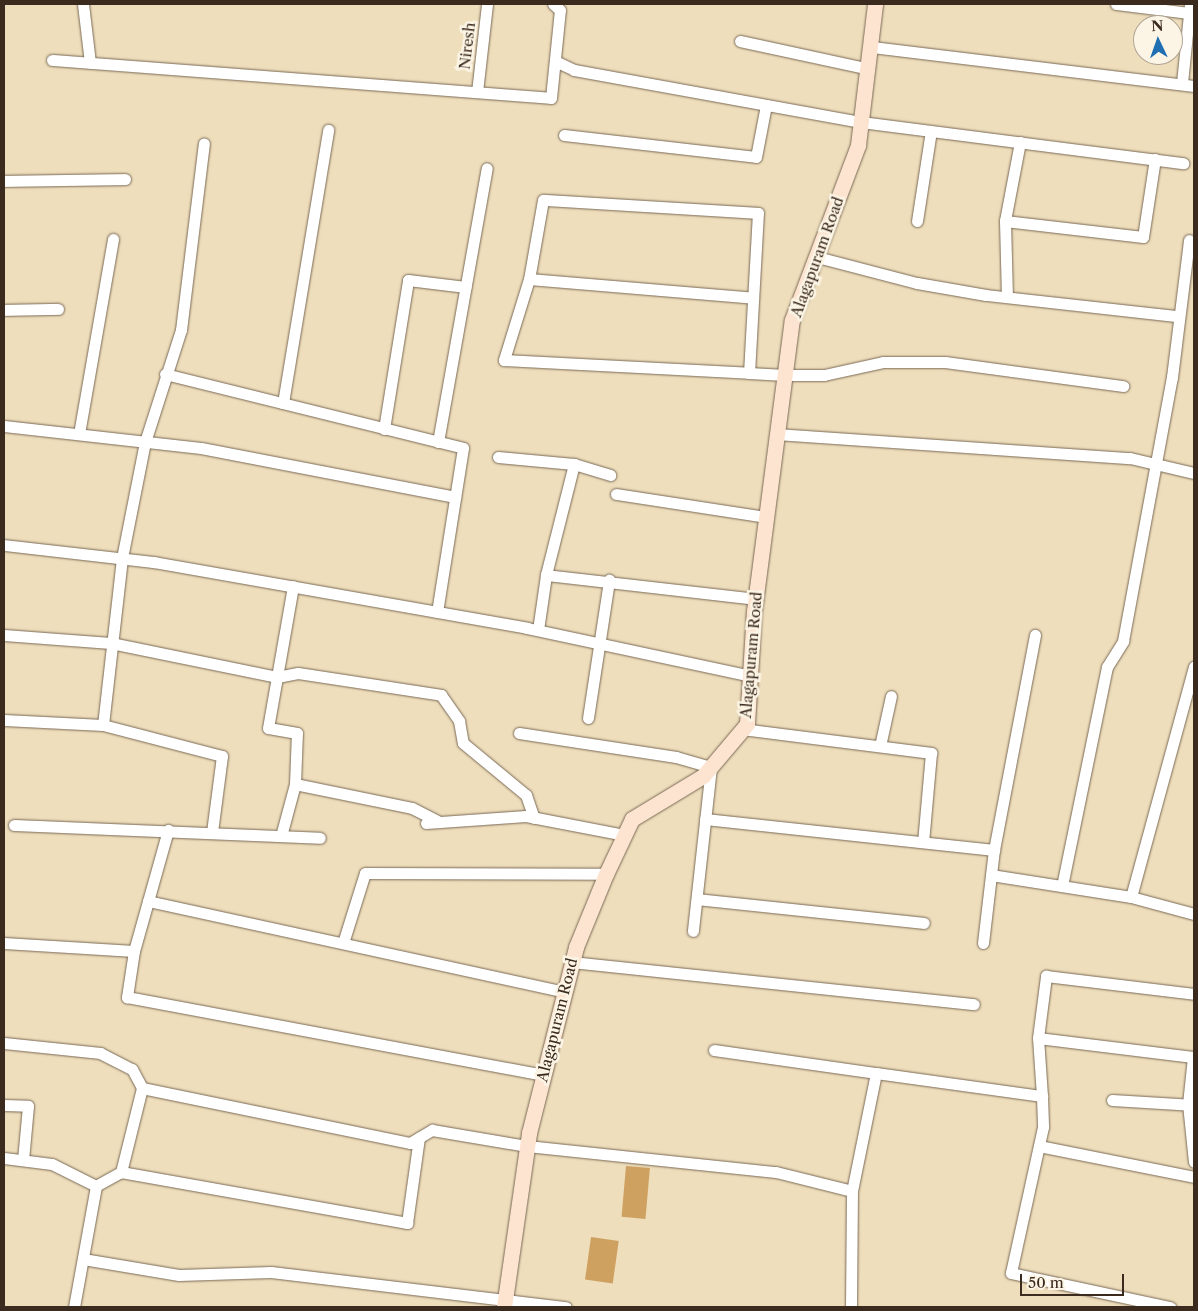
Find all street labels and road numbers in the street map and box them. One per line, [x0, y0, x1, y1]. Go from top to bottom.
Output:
street label: Niresh [455, 21, 479, 71]
street label: Alagapuram Road [787, 194, 847, 320]
street label: Alagapuram Road [737, 591, 765, 719]
street label: Alagapuram Road [533, 956, 581, 1084]

